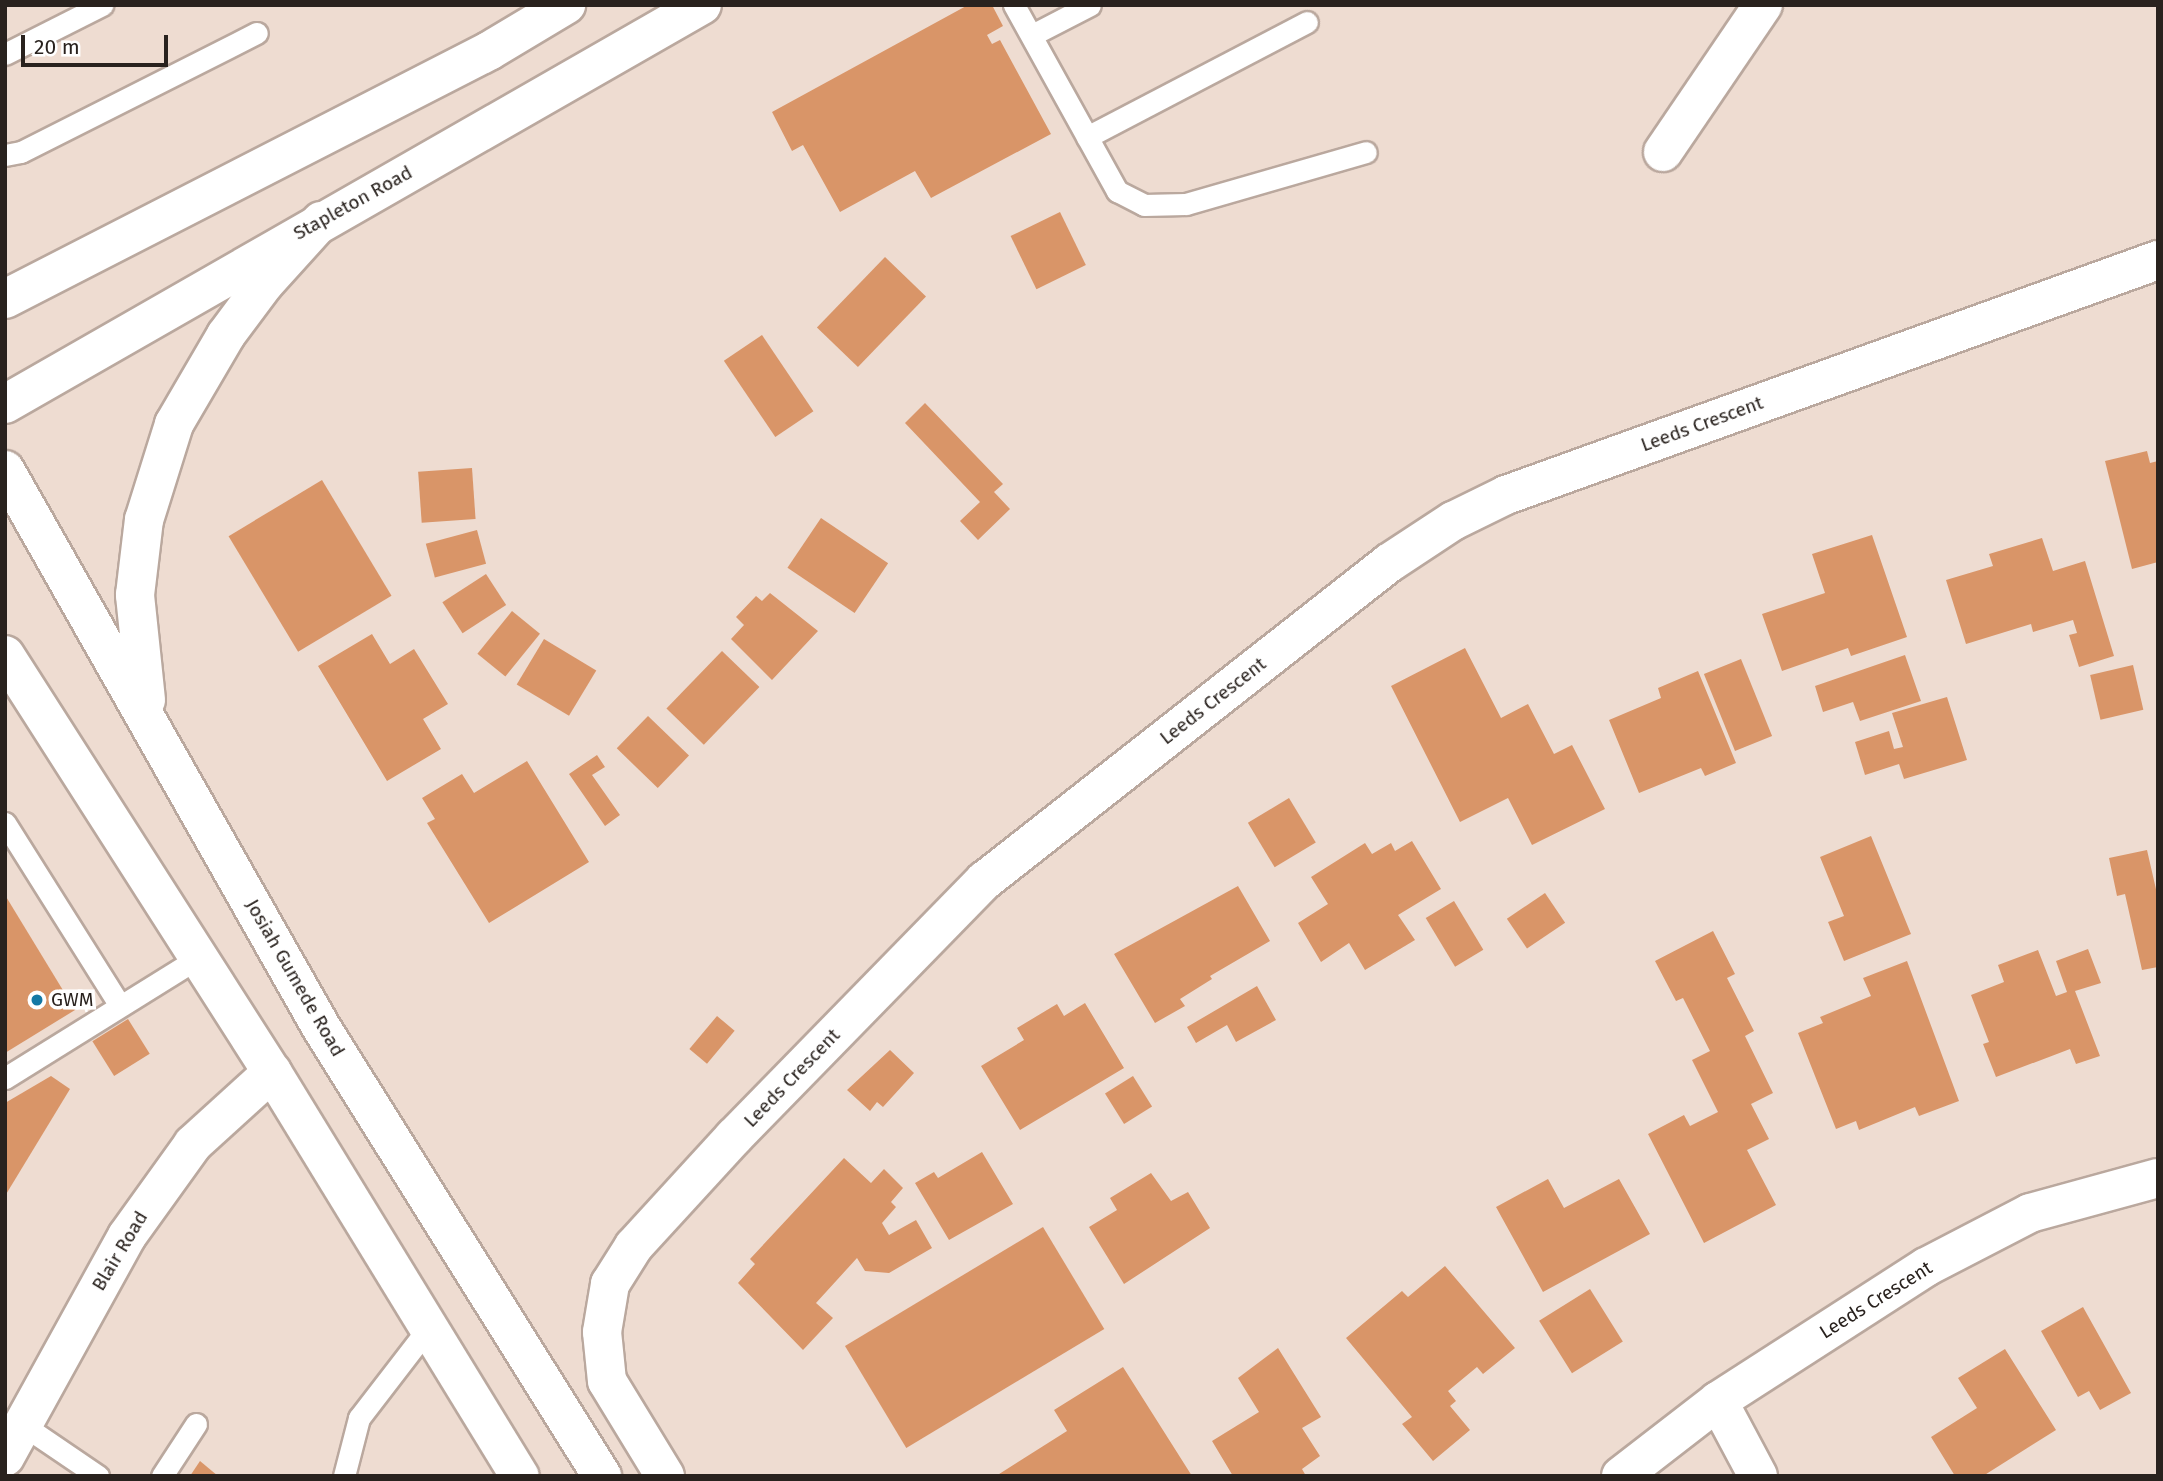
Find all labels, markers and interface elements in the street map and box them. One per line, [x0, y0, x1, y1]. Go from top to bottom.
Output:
scale bar [24, 21, 172, 65]
text: 20 m [34, 34, 80, 60]
street label: Stapleton Road [290, 161, 416, 245]
street label: Leeds Crescent [1638, 391, 1766, 457]
street label: Leeds Crescent [1155, 653, 1271, 749]
street label: Josiah Gumede Road [241, 895, 349, 1061]
place label: GWM [51, 989, 93, 1011]
marker: GWM [29, 992, 45, 1008]
street label: Leeds Crescent [739, 1024, 845, 1132]
street label: Blair Road [87, 1207, 153, 1295]
street label: Leeds Crescent [1816, 1256, 1936, 1344]

